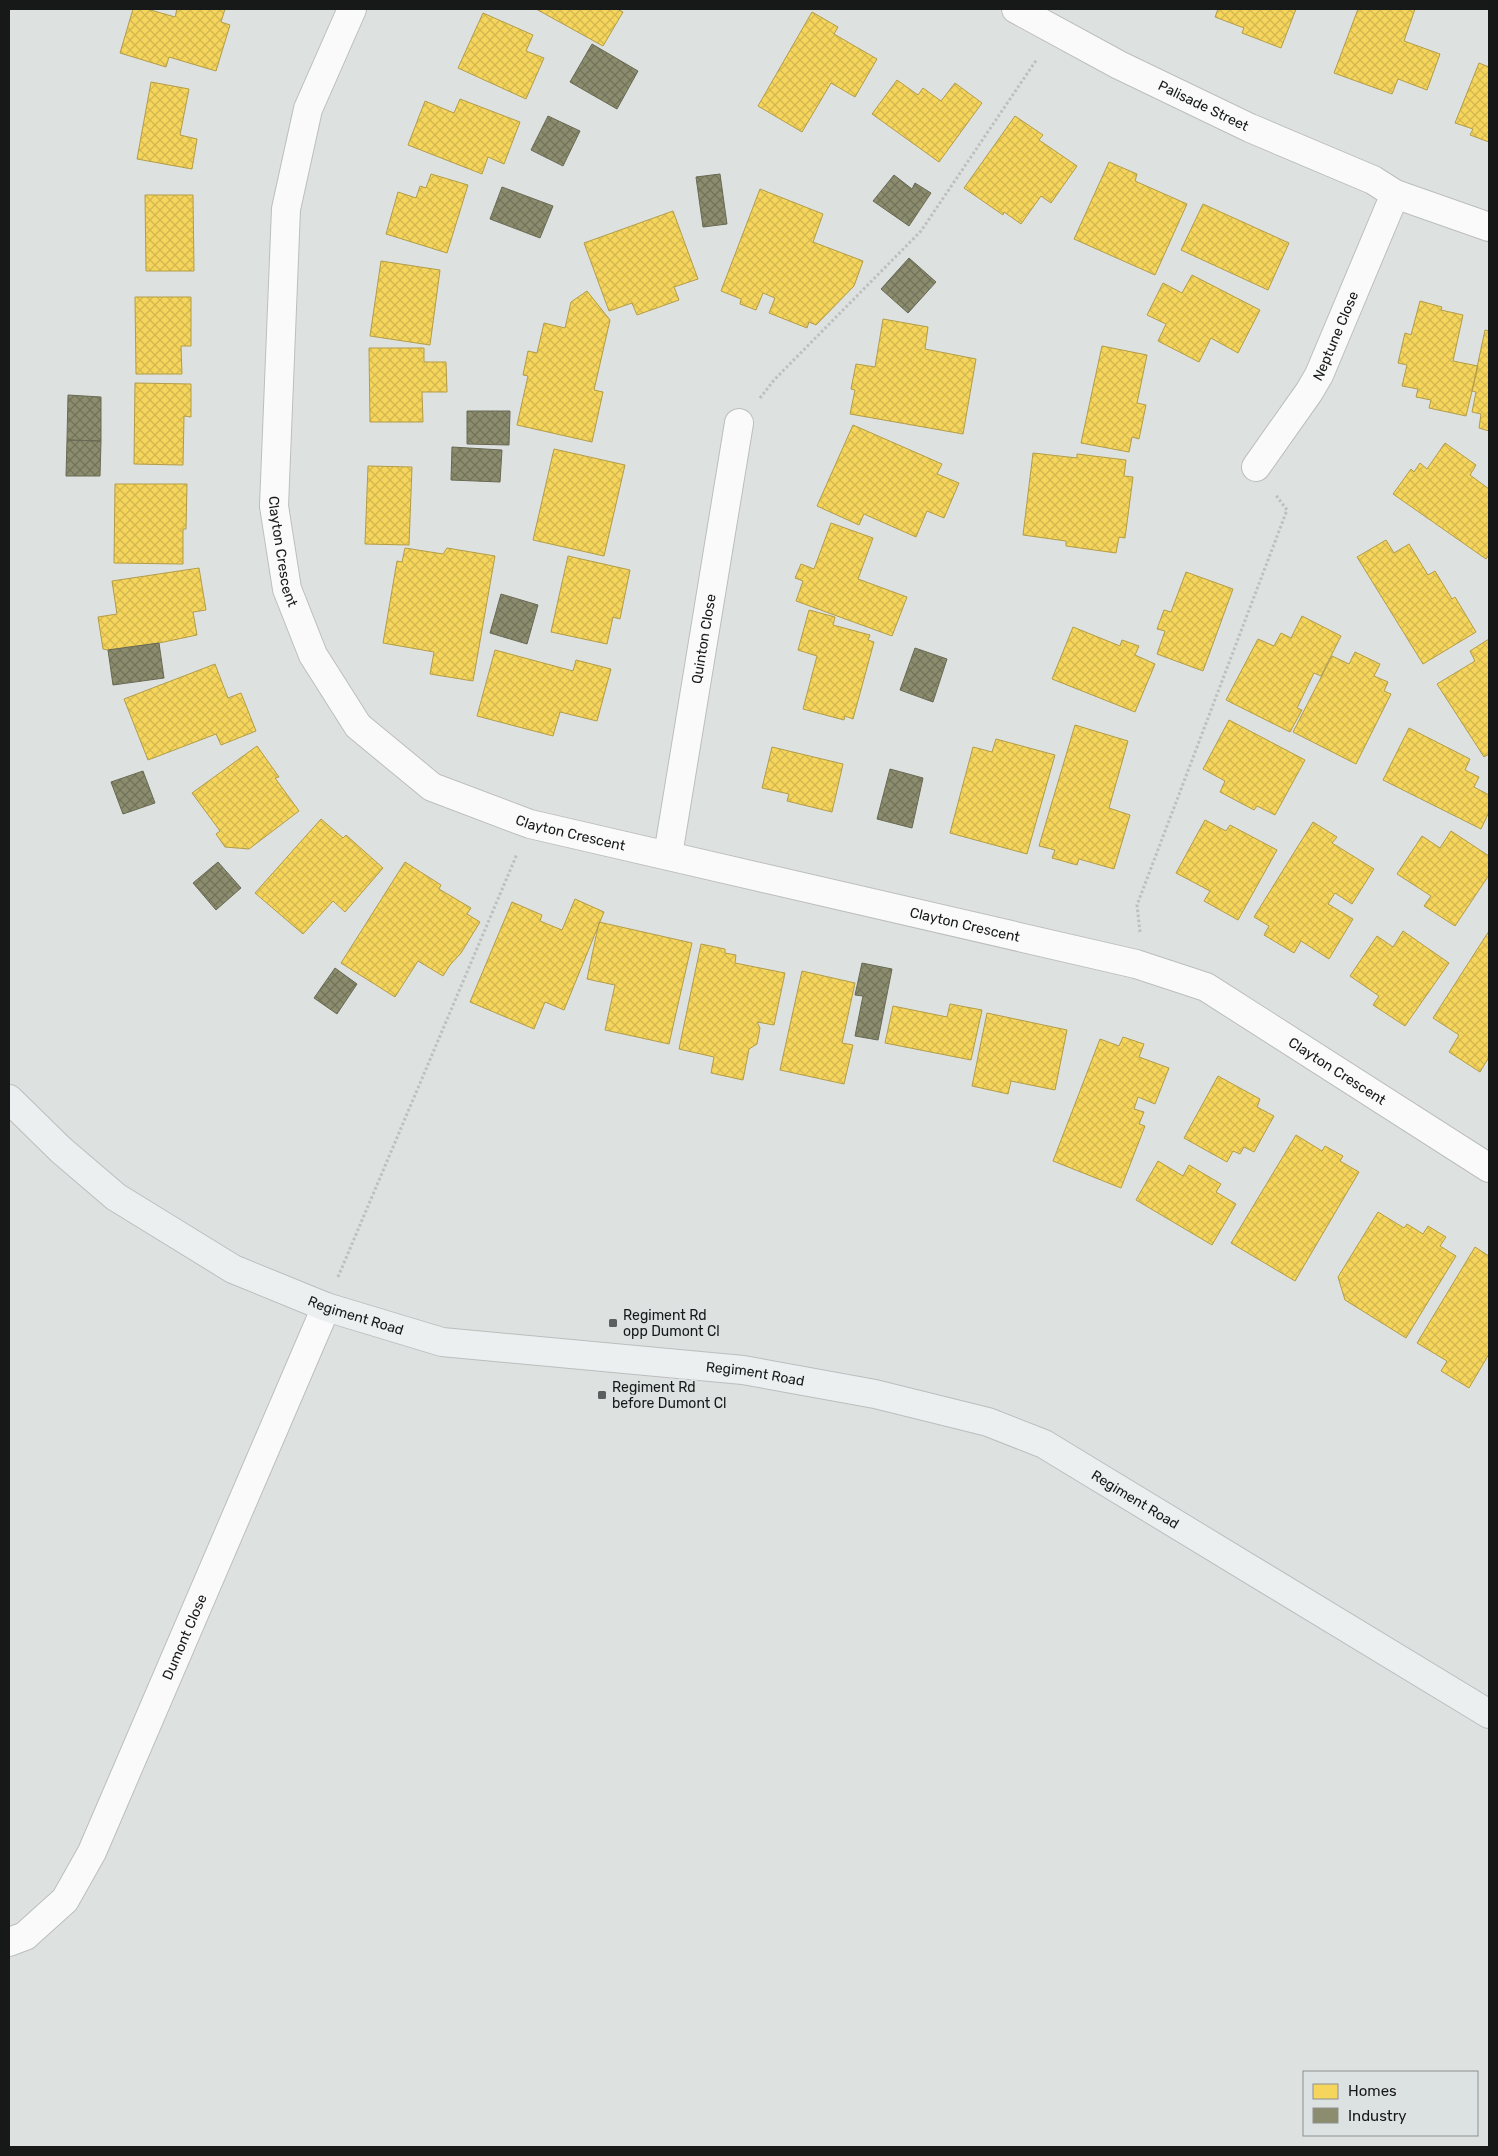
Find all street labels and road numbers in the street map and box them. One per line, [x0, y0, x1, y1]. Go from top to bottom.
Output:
street label: Palisade Street [1155, 77, 1252, 135]
street label: Neptune Close [1309, 289, 1362, 384]
street label: Clayton Crescent [265, 496, 301, 610]
street label: Quinton Close [688, 593, 720, 685]
street label: Clayton Crescent [513, 811, 627, 855]
street label: Clayton Crescent [908, 904, 1022, 946]
street label: Clayton Crescent [1285, 1034, 1389, 1109]
street label: Regiment Road [305, 1292, 406, 1339]
street label: Regiment Road [705, 1359, 806, 1390]
street label: Regiment Road [1088, 1467, 1182, 1533]
street label: Dumont Close [159, 1592, 211, 1683]

